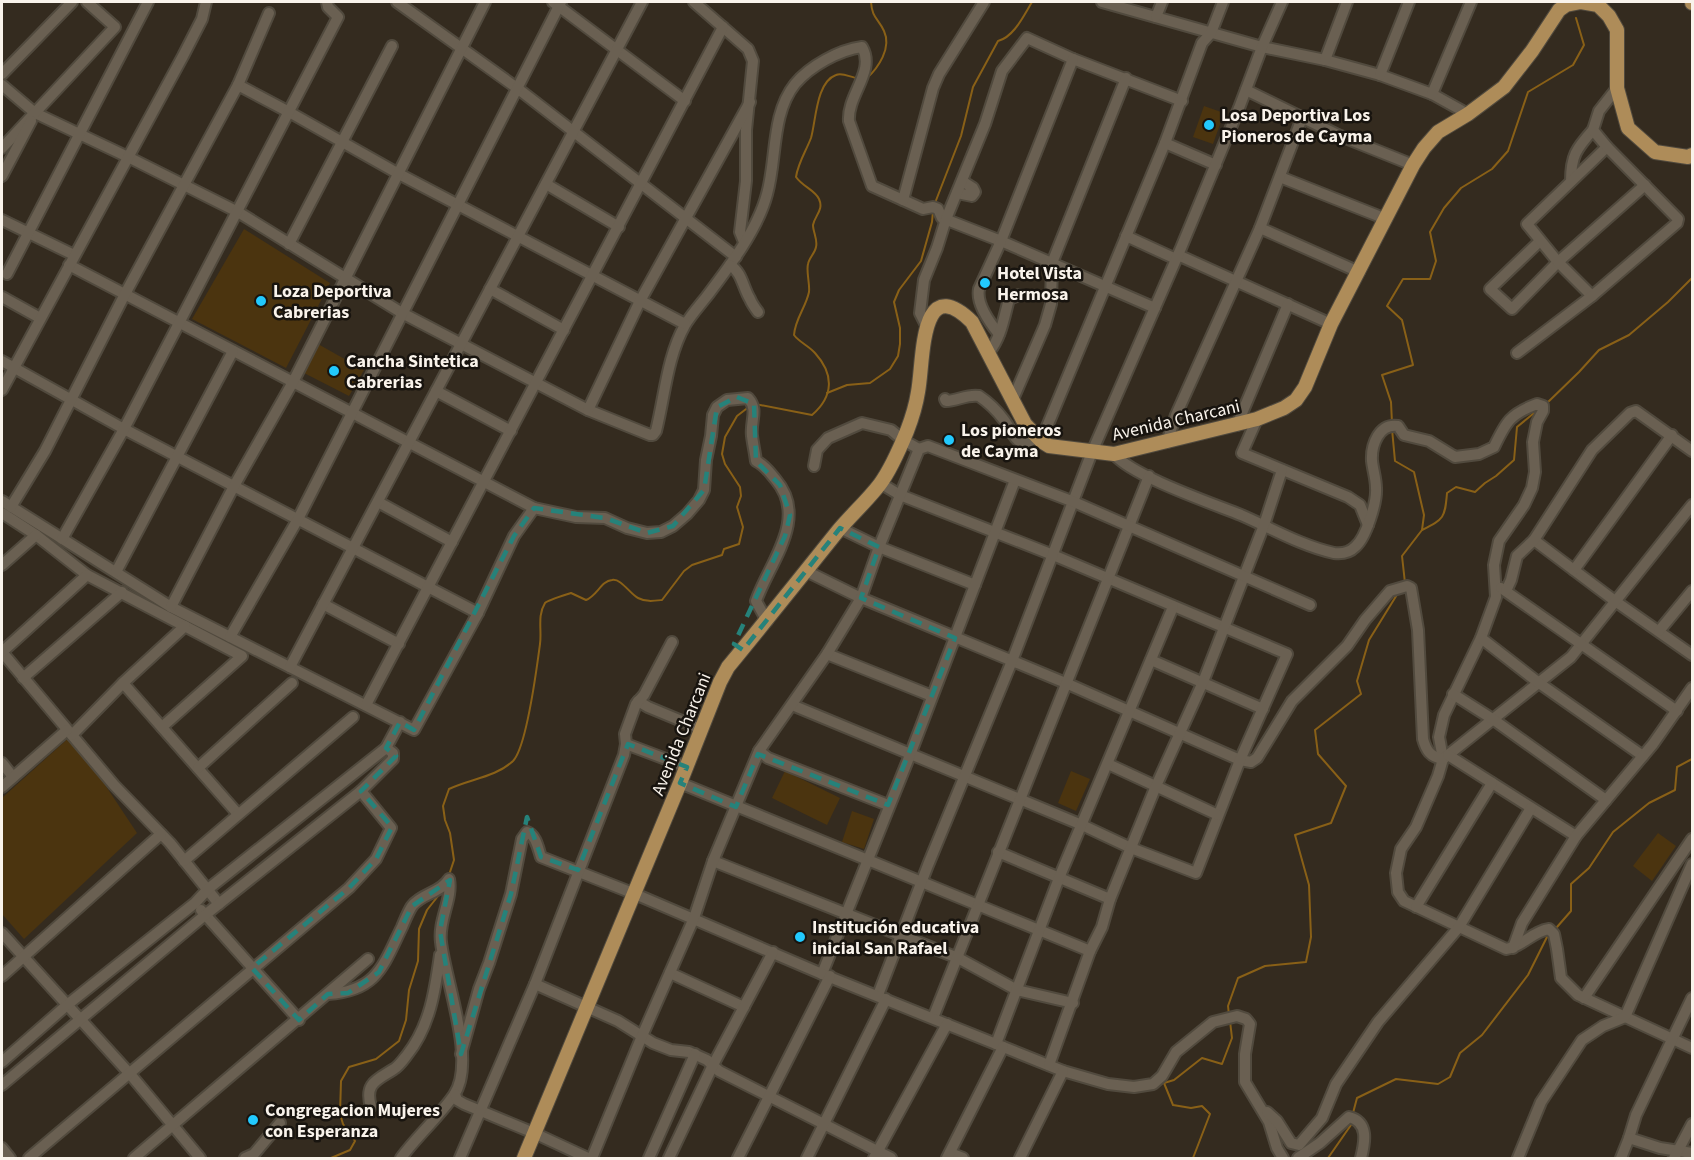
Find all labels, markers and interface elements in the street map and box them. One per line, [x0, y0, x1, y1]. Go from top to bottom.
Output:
place label: Losa Deportiva Los Pioneros de Cayma [1221, 103, 1372, 149]
marker: Losa Deportiva Los Pioneros de Cayma [1202, 118, 1216, 132]
place label: Hotel Vista Hermosa [997, 261, 1082, 307]
marker: Hotel Vista Hermosa [978, 276, 992, 290]
place label: Loza Deportiva Cabrerias [273, 279, 392, 325]
marker: Loza Deportiva Cabrerias [254, 294, 268, 308]
place label: Cancha Sintetica Cabrerias [346, 349, 479, 395]
marker: Cancha Sintetica Cabrerias [327, 364, 341, 378]
street label: Avenida Charcani [1110, 394, 1242, 447]
place label: Los pioneros de Cayma [961, 418, 1061, 464]
marker: Los pioneros de Cayma [942, 433, 956, 447]
street label: Avenida Charcani [645, 669, 717, 799]
place label: Institución educativa inicial San Rafael [812, 915, 979, 961]
marker: Institución educativa inicial San Rafael [793, 930, 807, 944]
place label: Congregacion Mujeres con Esperanza [265, 1098, 440, 1144]
marker: Congregacion Mujeres con Esperanza [246, 1113, 260, 1127]

